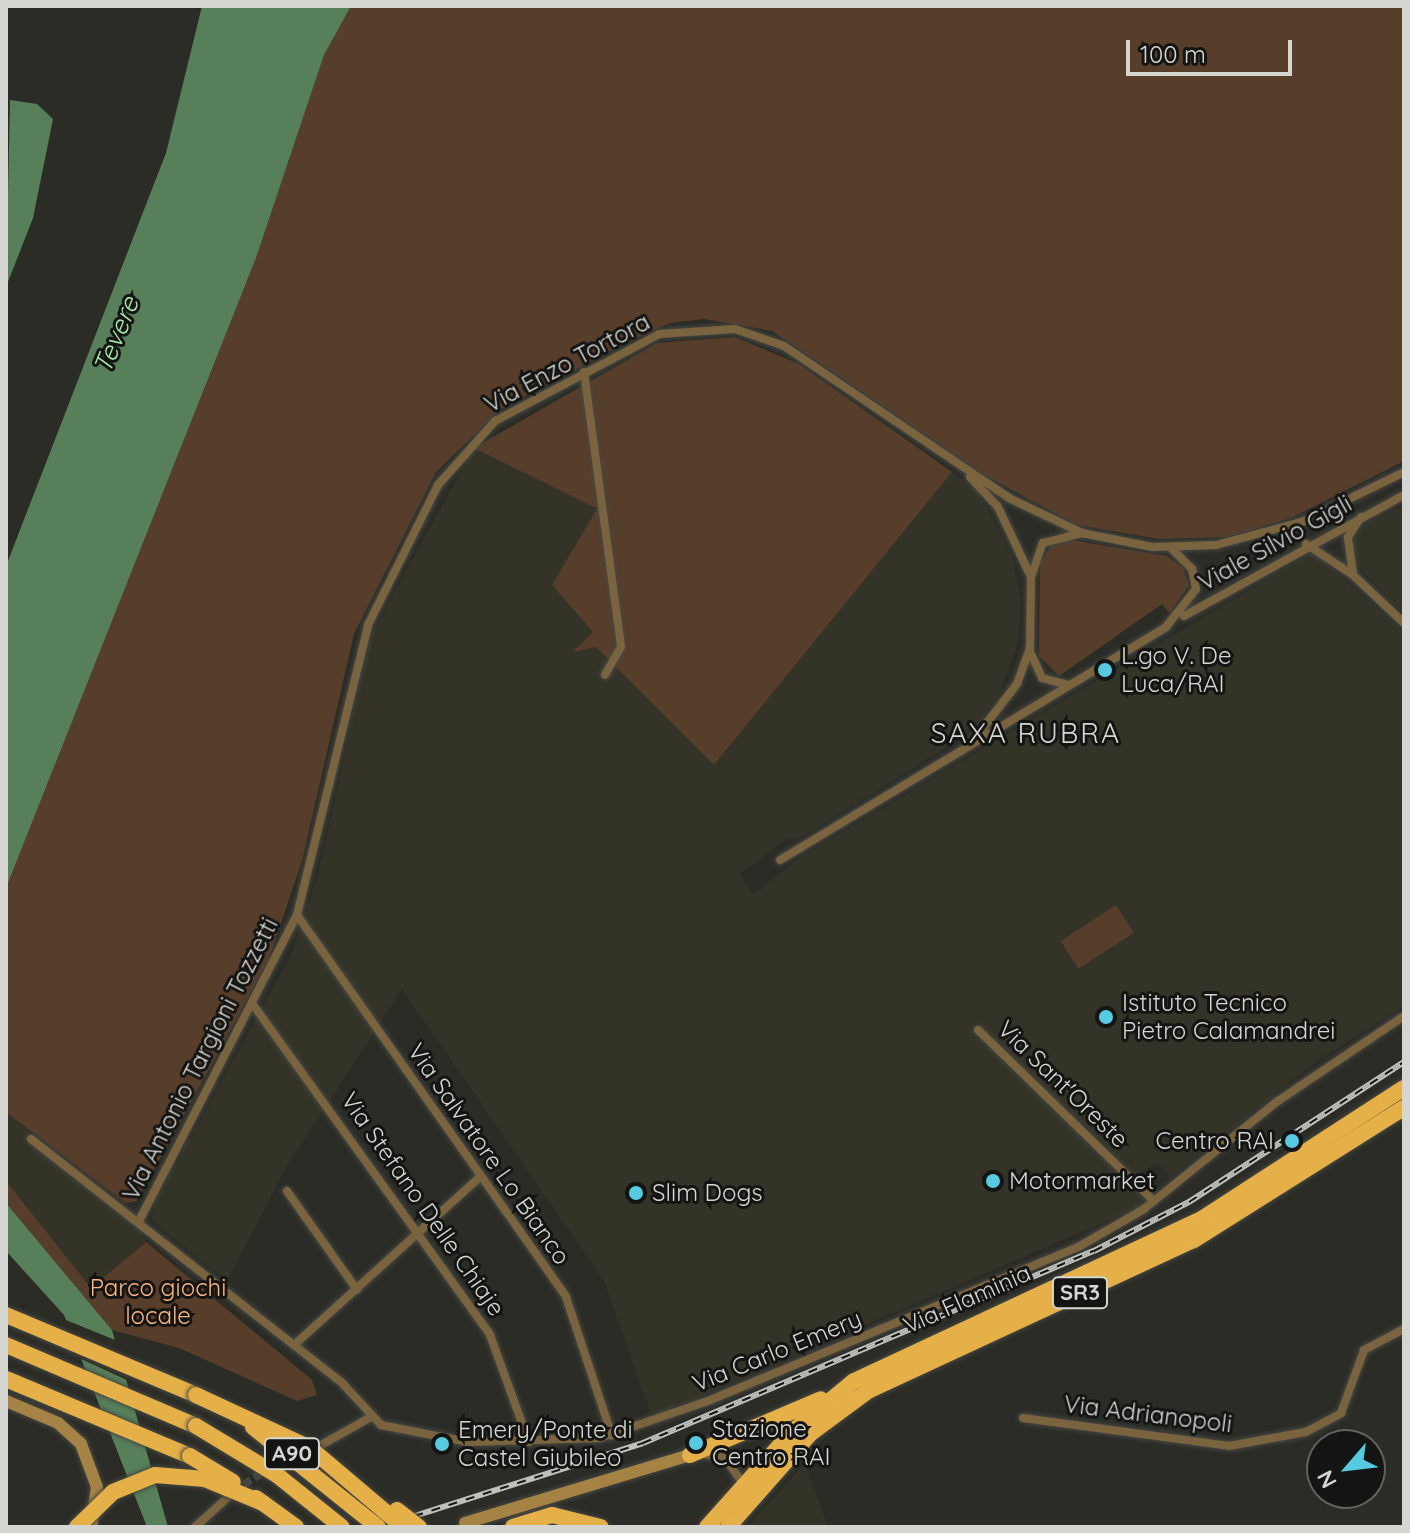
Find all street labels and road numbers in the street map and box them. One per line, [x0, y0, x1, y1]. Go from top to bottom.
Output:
street label: Via Enzo Tortora [479, 307, 655, 419]
street label: Viale Silvio Gigli [1193, 489, 1357, 597]
street label: Via Antonio Targioni Tozzetti [116, 913, 284, 1205]
street label: Via Sant'Oreste [992, 1014, 1134, 1154]
street label: Via Salvatore Lo Bianco [402, 1038, 576, 1270]
street label: Via Stefano Delle Chiaje [335, 1087, 511, 1321]
street label: Via Flaminia [899, 1258, 1035, 1340]
road number: SR3 [1050, 1275, 1110, 1311]
street label: Via Carlo Emery [688, 1304, 866, 1398]
street label: Via Adrianopoli [1062, 1389, 1234, 1439]
road number: A90 [262, 1436, 322, 1472]

